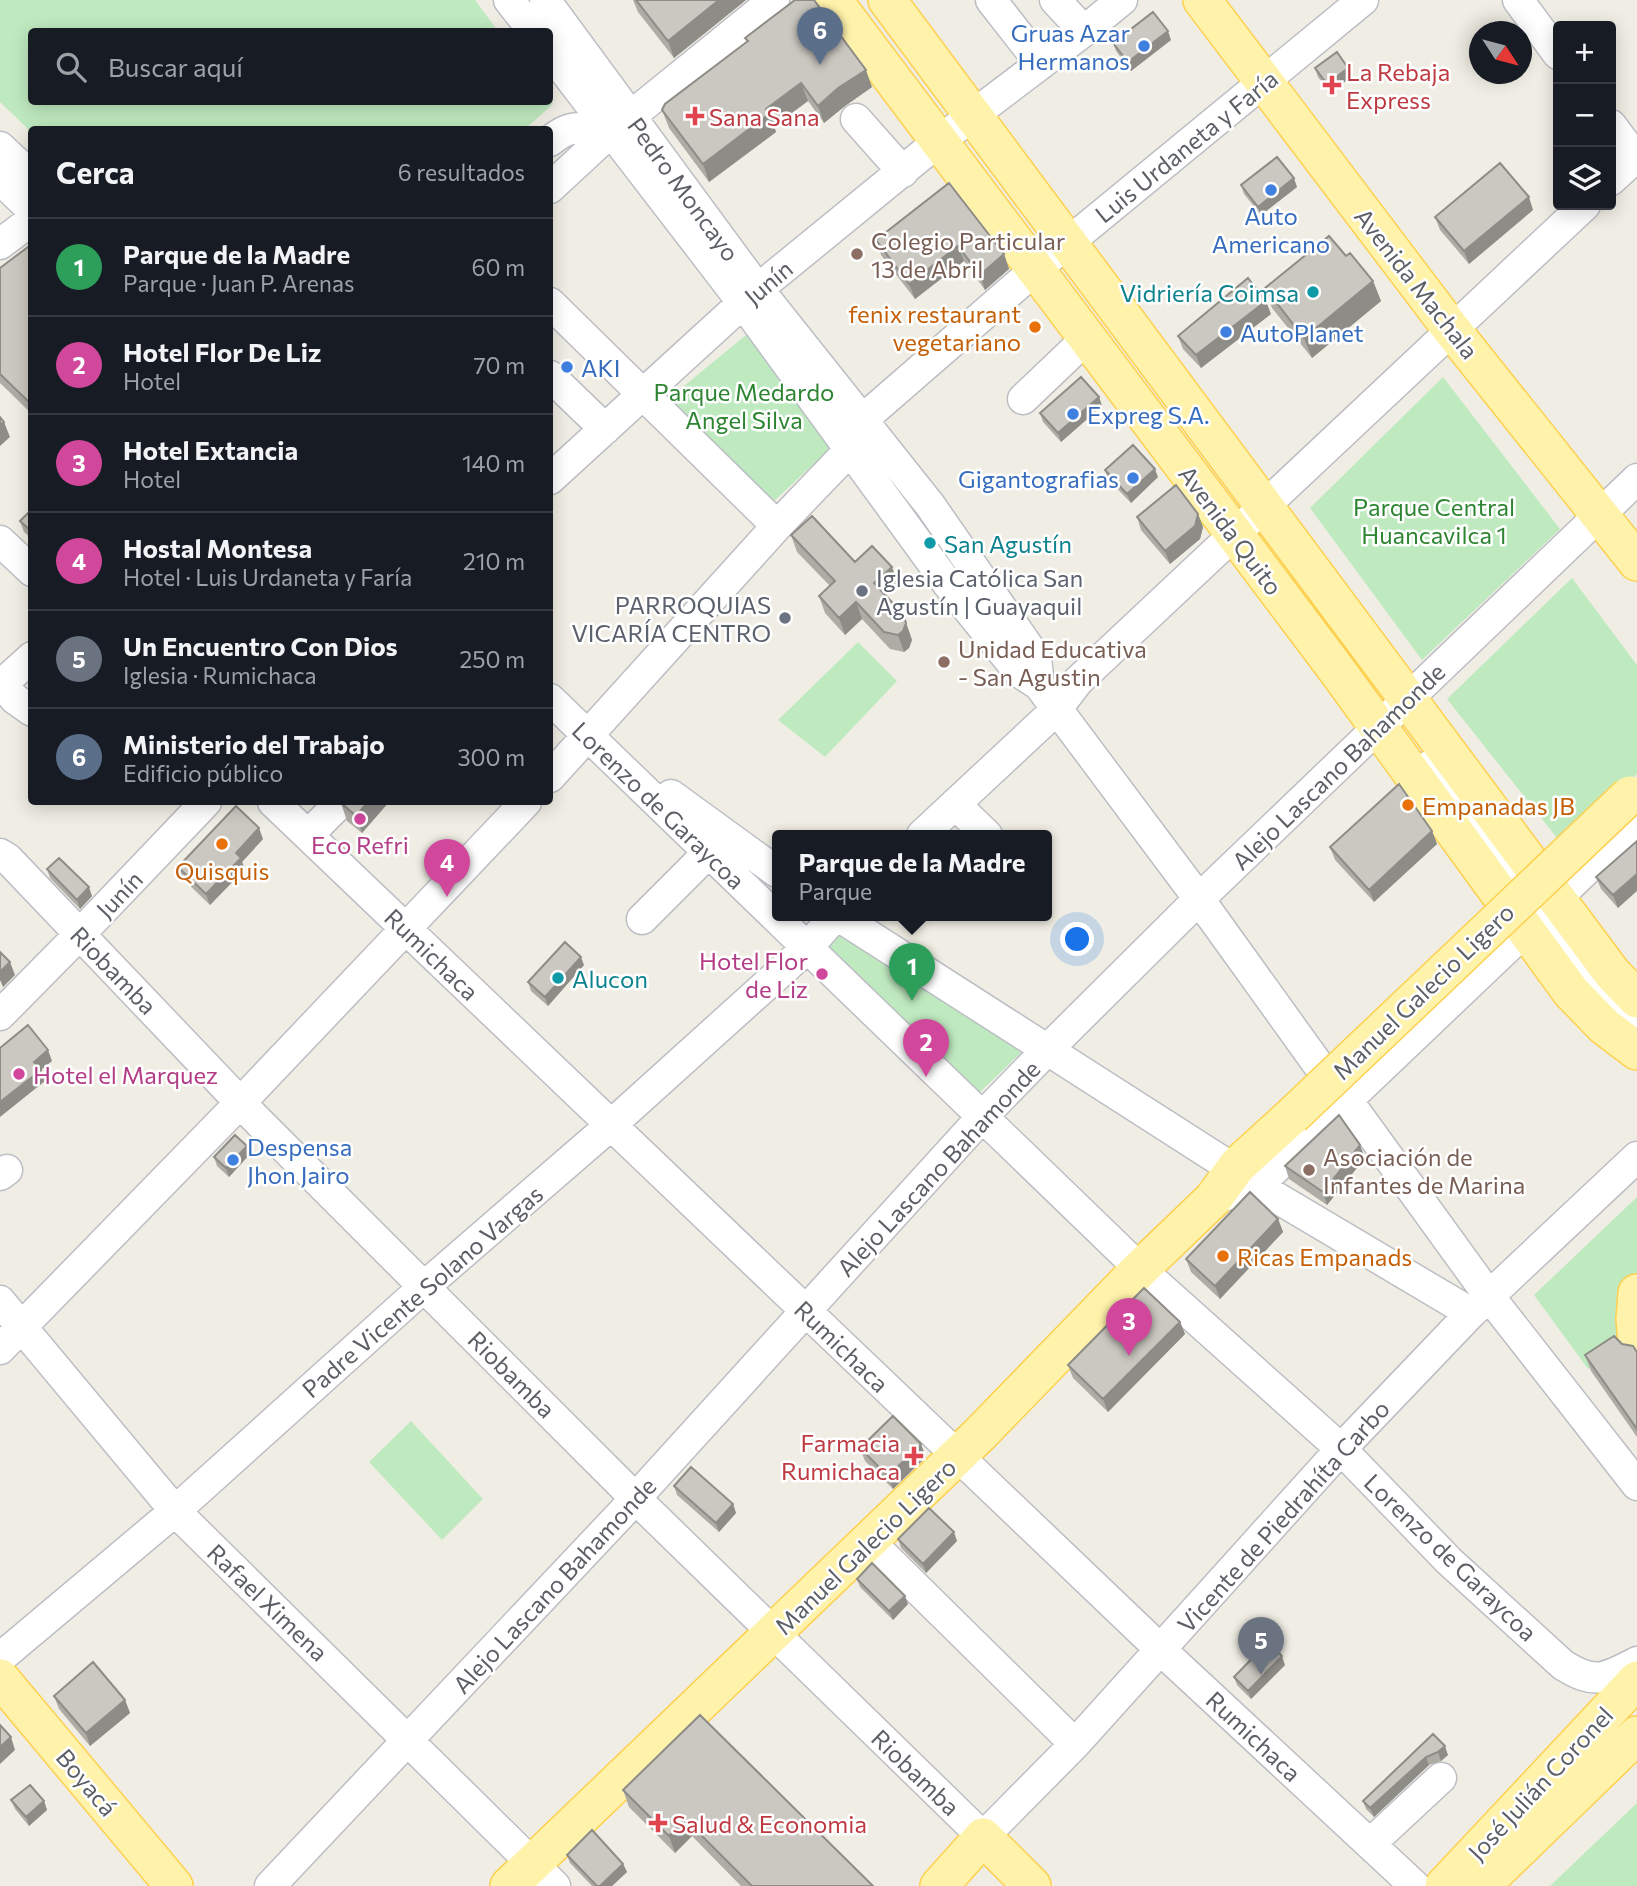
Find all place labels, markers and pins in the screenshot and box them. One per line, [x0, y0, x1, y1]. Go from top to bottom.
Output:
pin: 6 [797, 7, 843, 65]
place label: Gruas Azar Hermanos [1011, 18, 1130, 75]
marker: Gruas Azar Hermanos [1136, 38, 1152, 54]
place label: La Rebaja Express [1346, 57, 1450, 114]
marker: La Rebaja Express [1324, 77, 1340, 93]
place label: Sana Sana [709, 102, 819, 131]
marker: Sana Sana [687, 108, 703, 124]
marker: Auto Americano [1263, 182, 1279, 198]
place label: Auto Americano [1212, 201, 1330, 258]
place label: Colegio Particular 13 de Abril [871, 226, 1066, 283]
marker: Colegio Particular 13 de Abril [849, 246, 865, 262]
place label: Vidriería Coimsa [1120, 278, 1299, 307]
marker: Vidriería Coimsa [1305, 284, 1321, 300]
place label: fenix restaurant vegetariano [848, 299, 1021, 356]
place label: AutoPlanet [1240, 318, 1364, 347]
marker: fenix restaurant vegetariano [1027, 319, 1043, 335]
marker: AutoPlanet [1218, 324, 1234, 340]
place label: AKI [581, 353, 620, 382]
marker: AKI [559, 359, 575, 375]
place label: Expreg S.A. [1087, 400, 1210, 429]
marker: Expreg S.A. [1065, 406, 1081, 422]
place label: Gigantografias [958, 464, 1119, 493]
marker: Gigantografias [1125, 470, 1141, 486]
place label: San Agustín [944, 529, 1072, 558]
marker: San Agustín [922, 535, 938, 551]
place label: Iglesia Católica San Agustín | Guayaquil [876, 563, 1083, 620]
marker: Iglesia Católica San Agustín | Guayaquil [854, 583, 870, 599]
place label: PARROQUIAS VICARÍA CENTRO [571, 590, 771, 647]
marker: PARROQUIAS VICARÍA CENTRO [777, 610, 793, 626]
place label: Unidad Educativa - San Agustin [958, 634, 1147, 691]
marker: Unidad Educativa - San Agustin [936, 654, 952, 670]
place label: Empanadas JB [1422, 791, 1575, 820]
marker: Empanadas JB [1400, 797, 1416, 813]
marker: Eco Refri [352, 811, 368, 827]
place label: Eco Refri [311, 830, 409, 859]
marker: Quisquis [214, 836, 230, 852]
pin: 4 [424, 839, 470, 897]
place label: Quisquis [175, 856, 269, 885]
pin: 1 [889, 943, 935, 1001]
place label: Hotel Flor de Liz [699, 946, 808, 1003]
place label: Alucon [572, 964, 648, 993]
marker: Hotel Flor de Liz [814, 966, 830, 982]
marker: Alucon [550, 970, 566, 986]
pin: 2 [903, 1019, 949, 1077]
place label: Hotel el Marquez [33, 1060, 218, 1089]
marker: Hotel el Marquez [11, 1066, 27, 1082]
place label: Despensa Jhon Jairo [247, 1132, 352, 1189]
place label: Asociación de Infantes de Marina [1323, 1142, 1525, 1199]
marker: Despensa Jhon Jairo [225, 1152, 241, 1168]
marker: Asociación de Infantes de Marina [1301, 1162, 1317, 1178]
place label: Ricas Empanads [1237, 1242, 1412, 1271]
marker: Ricas Empanads [1215, 1248, 1231, 1264]
pin: 3 [1106, 1298, 1152, 1356]
place label: Farmacia Rumichaca [781, 1428, 900, 1485]
marker: Farmacia Rumichaca [906, 1448, 922, 1464]
pin: 5 [1238, 1617, 1284, 1675]
place label: Salud & Economia [672, 1809, 867, 1838]
marker: Salud & Economia [650, 1815, 666, 1831]

